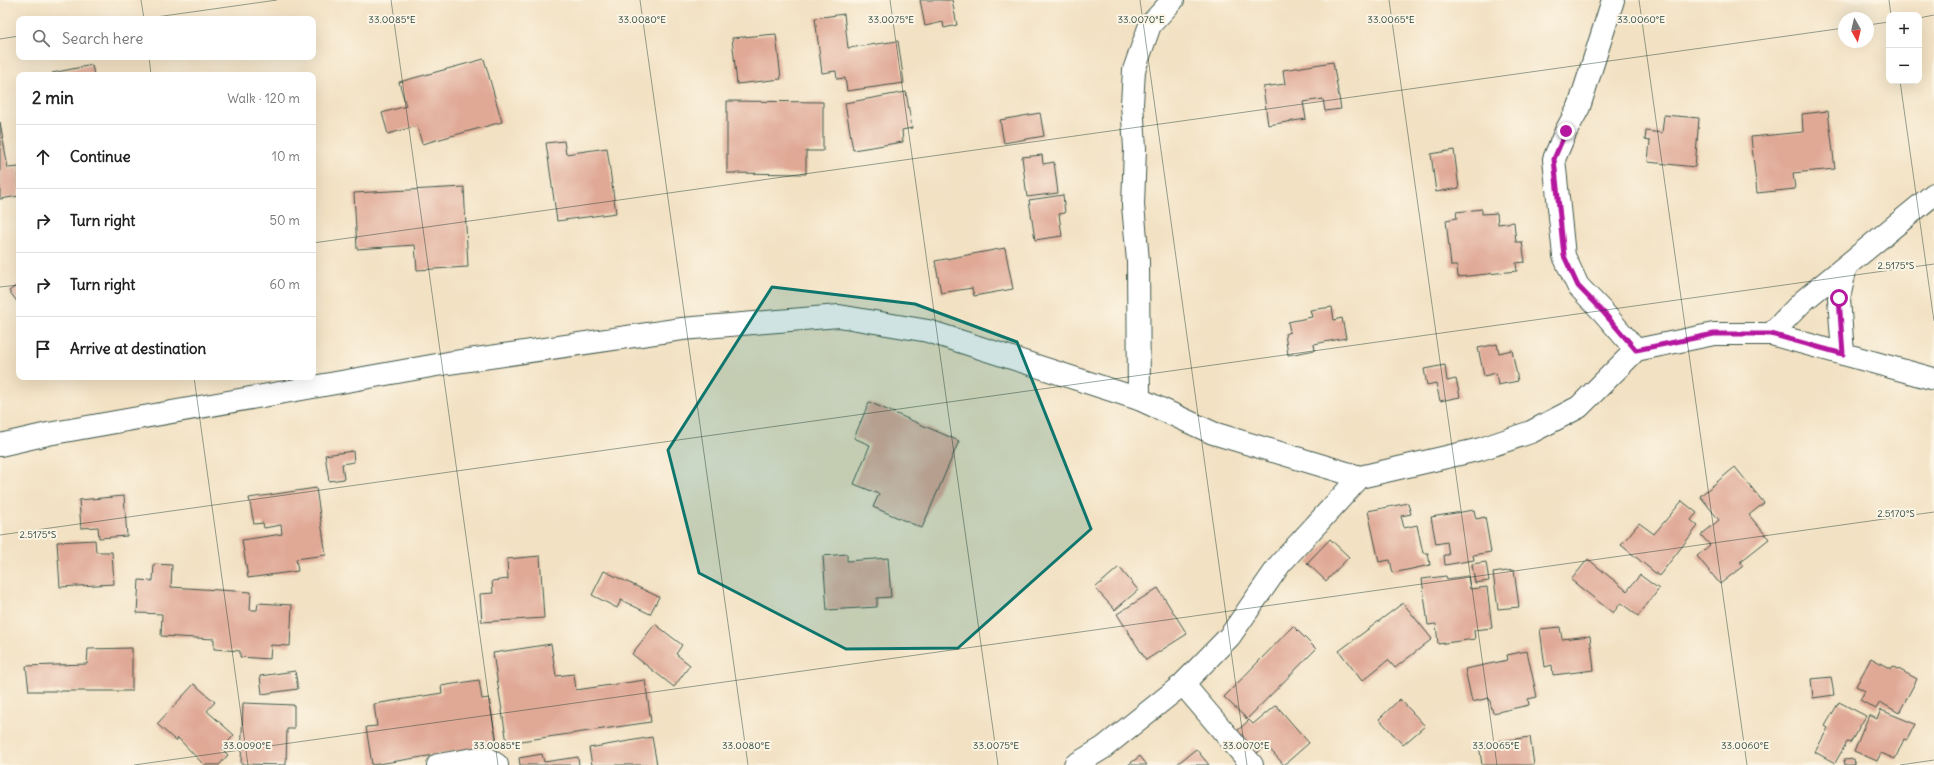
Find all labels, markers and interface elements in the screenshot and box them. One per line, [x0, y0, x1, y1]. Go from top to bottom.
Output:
north arrow [1838, 12, 1874, 48]
map controls [1886, 12, 1922, 84]
button: + [1886, 12, 1922, 48]
text: 33.0085°E [368, 13, 416, 26]
text: 33.0080°E [618, 13, 666, 26]
text: 33.0075°E [868, 13, 914, 26]
text: 33.0070°E [1117, 13, 1165, 26]
text: 33.0065°E [1367, 13, 1415, 26]
text: 33.0060°E [1617, 13, 1665, 26]
search box [16, 16, 316, 60]
icon: search [30, 27, 52, 49]
text: Search here [62, 29, 143, 48]
button: − [1886, 48, 1922, 84]
text: 2 min [32, 87, 74, 109]
text: Walk · 120 m [227, 90, 300, 107]
route end [1557, 122, 1575, 140]
icon: ahead [32, 146, 54, 168]
text: Continue [70, 147, 131, 166]
text: 10 m [272, 148, 300, 165]
icon: right [32, 210, 54, 232]
text: Turn right [70, 211, 135, 230]
text: 50 m [269, 212, 300, 229]
text: 2.5175°S [1878, 259, 1915, 272]
icon: right [32, 274, 54, 296]
text: Turn right [70, 275, 135, 294]
text: 60 m [269, 276, 300, 293]
route start [1830, 289, 1848, 307]
icon: arrive [32, 338, 54, 360]
text: Arrive at destination [70, 339, 206, 358]
text: 2.5170°S [1877, 507, 1915, 520]
text: 2.5175°S [20, 528, 57, 541]
text: 33.0090°E [223, 739, 271, 752]
text: 33.0085°E [473, 739, 521, 752]
text: 33.0080°E [722, 739, 770, 752]
text: 33.0075°E [973, 739, 1019, 752]
text: 33.0070°E [1222, 739, 1270, 752]
text: 33.0065°E [1472, 739, 1520, 752]
text: 33.0060°E [1721, 739, 1769, 752]

